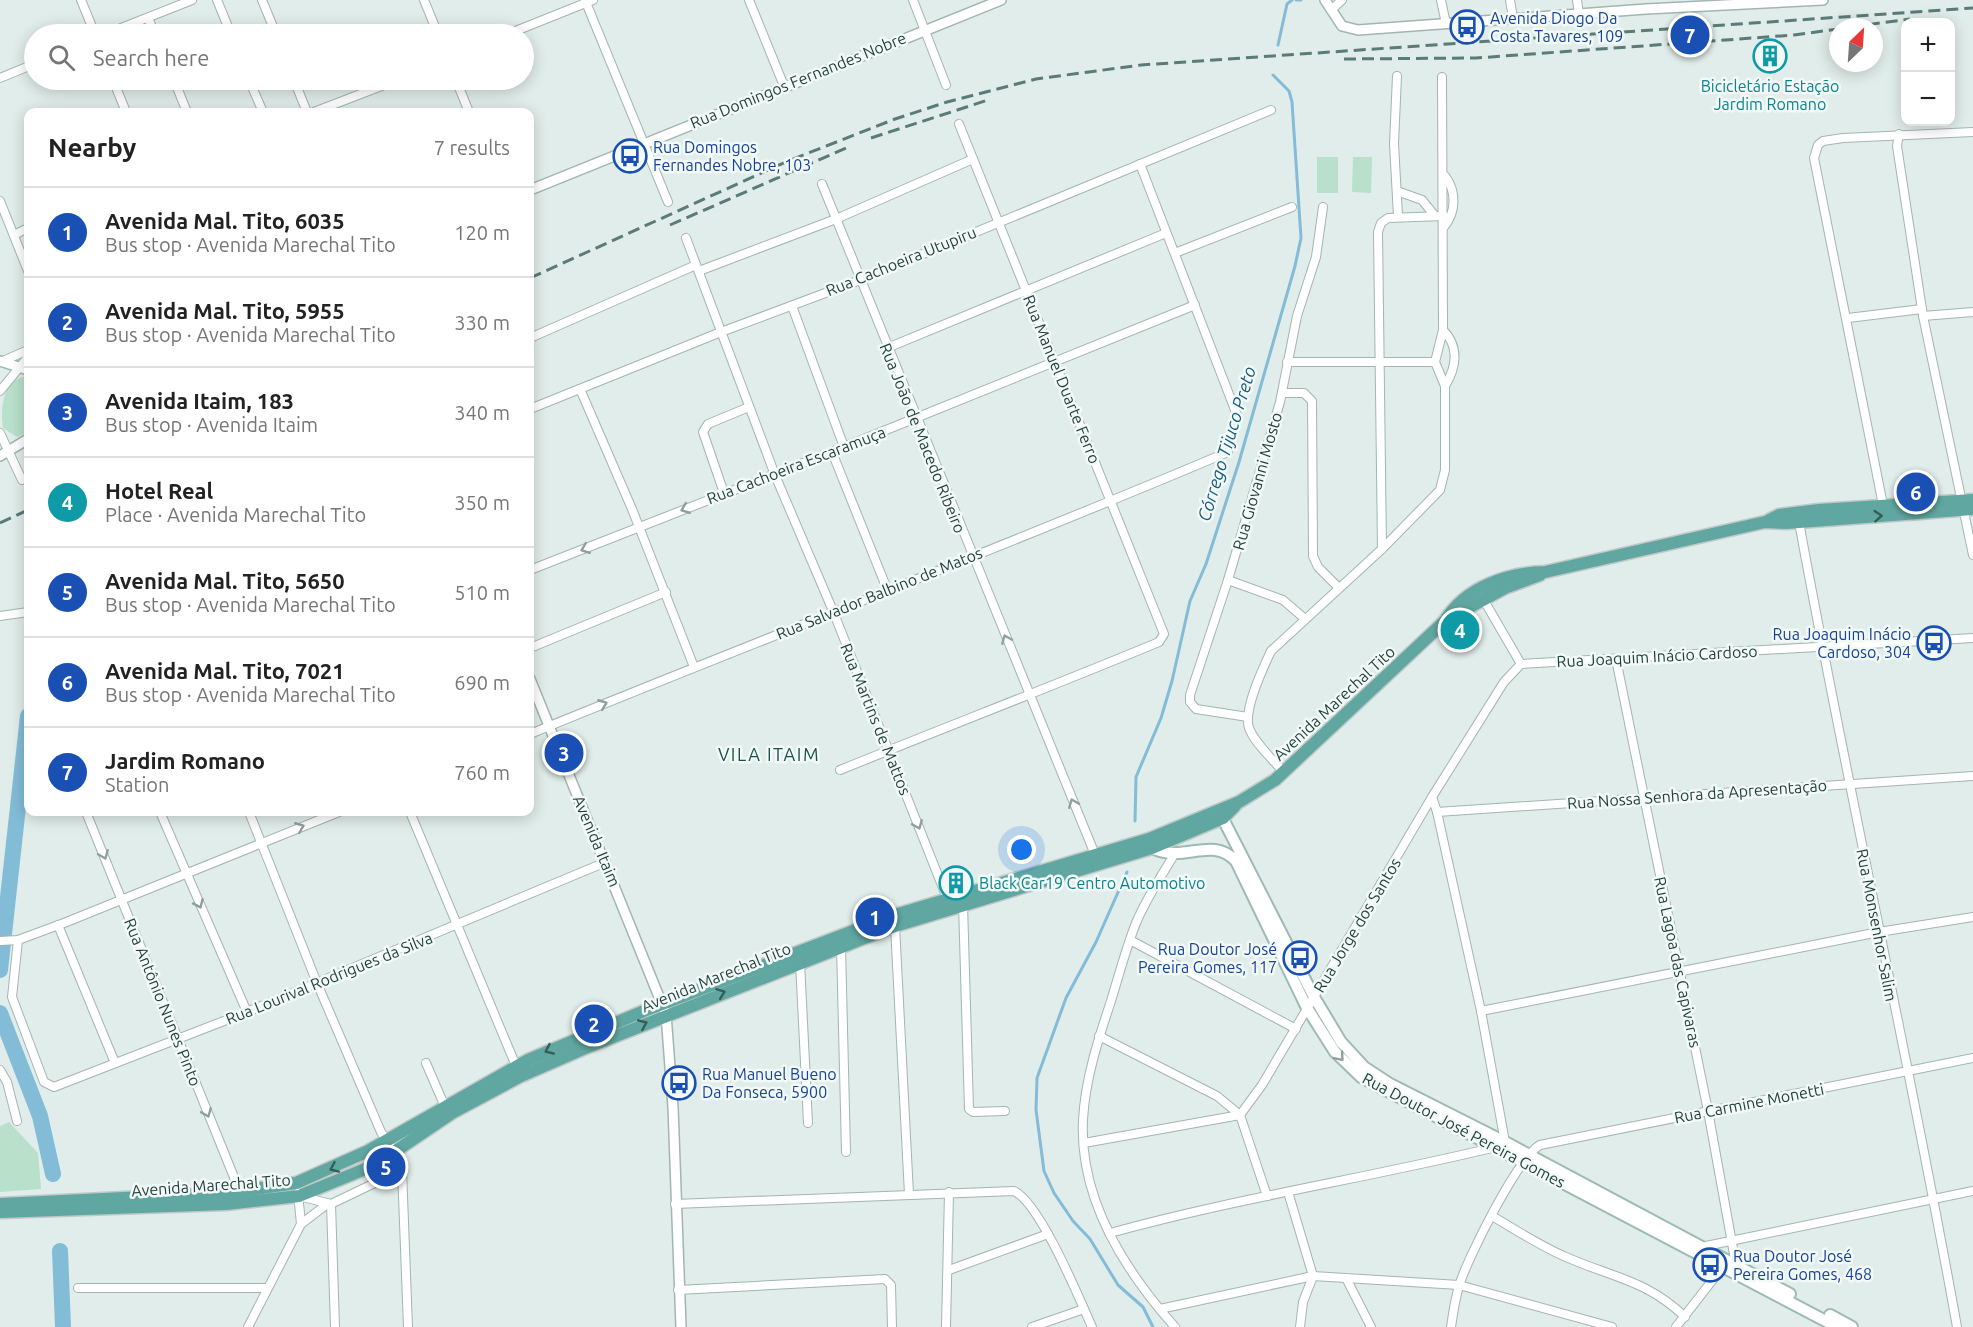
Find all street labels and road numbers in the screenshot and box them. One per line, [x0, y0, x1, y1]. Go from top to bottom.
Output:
street label: Rua Domingos Fernandes Nobre [687, 28, 909, 132]
street label: Rua Cachoeira Utupiru [823, 223, 979, 299]
street label: Rua Manuel Duarte Ferro [1020, 292, 1104, 466]
street label: Rua João de Macedo Ribeiro [877, 340, 969, 536]
street label: Rua Giovanni Mosto [1229, 410, 1285, 552]
street label: Rua Cachoeira Escaramuça [704, 423, 888, 507]
street label: Rua Salvador Balbino de Matos [773, 543, 985, 643]
street label: Rua Martins de Mattos [837, 641, 915, 797]
street label: Avenida Marechal Tito [1270, 642, 1398, 764]
street label: Rua Joaquim Inácio Cardoso [1556, 642, 1758, 670]
street label: Rua Nossa Senhora da Apresentação [1566, 776, 1828, 812]
street label: Avenida Itaim [570, 793, 624, 889]
street label: Rua Monsenhor Salim [1853, 847, 1901, 1003]
street label: Rua Jorge dos Santos [1310, 854, 1404, 995]
street label: Rua Lagoa das Capivaras [1651, 875, 1705, 1049]
street label: Rua Antônio Nunes Pinto [121, 915, 205, 1089]
street label: Rua Lourival Rodrigues da Silva [223, 928, 435, 1028]
street label: Avenida Marechal Tito [639, 939, 793, 1015]
street label: Rua Doutor José Pereira Gomes [1359, 1069, 1569, 1191]
street label: Rua Carmine Monetti [1673, 1080, 1825, 1126]
street label: Avenida Marechal Tito [131, 1170, 291, 1200]

